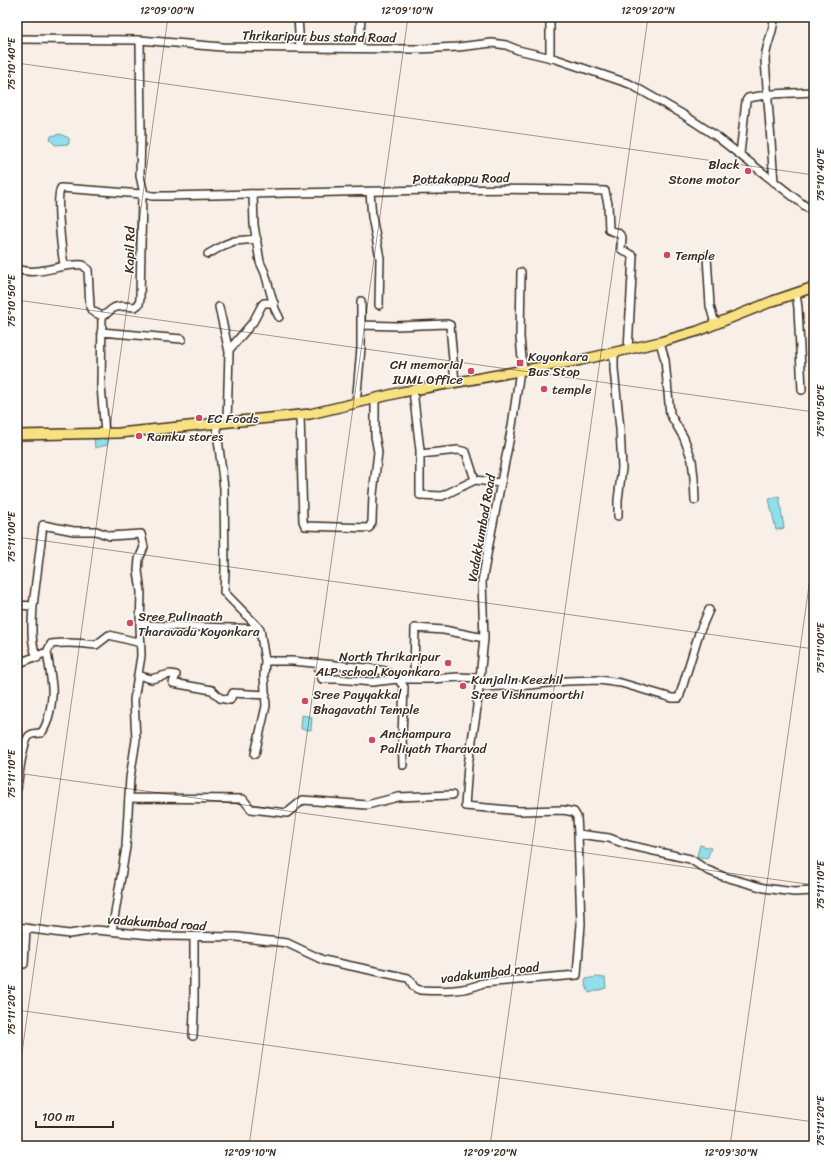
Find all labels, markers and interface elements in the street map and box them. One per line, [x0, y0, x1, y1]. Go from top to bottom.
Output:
text: 12°09'00"N [140, 2, 194, 20]
text: 12°09'10"N [381, 2, 433, 20]
text: 12°09'20"N [621, 2, 675, 20]
street label: Thrikaripur bus stand Road [242, 24, 397, 49]
text: 75°10'40"E [3, 36, 21, 90]
text: 75°10'40"E [812, 147, 830, 201]
place label: Black Stone motor [668, 153, 741, 191]
street label: Pottakappu Road [412, 166, 511, 191]
marker: Black Stone motor [743, 166, 753, 176]
street label: Kapil Rd [118, 225, 141, 274]
place label: Temple [675, 244, 715, 267]
marker: Temple [662, 250, 672, 260]
text: 75°10'50"E [3, 273, 21, 327]
place label: Koyonkara Bus Stop [528, 345, 589, 383]
place label: CH memorial IUML Office [390, 353, 463, 391]
marker: Koyonkara Bus Stop [515, 358, 525, 368]
marker: CH memorial IUML Office [466, 366, 476, 376]
place label: temple [552, 378, 592, 401]
text: 75°10'50"E [812, 383, 830, 437]
marker: temple [539, 384, 549, 394]
place label: EC Foods [207, 407, 259, 430]
marker: EC Foods [194, 413, 204, 423]
place label: Ramku stores [147, 425, 224, 448]
marker: Ramku stores [134, 431, 144, 441]
street label: Vadakkumbad Road [461, 471, 502, 584]
text: 75°11'00"E [3, 510, 21, 562]
place label: Sree Pulinaath Tharavadu Koyonkara [138, 605, 260, 643]
marker: Sree Pulinaath Tharavadu Koyonkara [125, 618, 135, 628]
text: 75°11'00"E [812, 621, 830, 673]
place label: North Thrikaripur ALP school Koyonkara [315, 645, 441, 683]
marker: North Thrikaripur ALP school Koyonkara [443, 658, 453, 668]
place label: Kunjalin Keezhil Sree Vishnumoorthi [471, 668, 584, 706]
marker: Kunjalin Keezhil Sree Vishnumoorthi [458, 681, 468, 691]
place label: Sree Payyakkal Bhagavathi Temple [313, 683, 419, 721]
marker: Sree Payyakkal Bhagavathi Temple [300, 696, 310, 706]
place label: Anchampura Palliyath Tharavad [379, 722, 487, 760]
marker: Anchampura Palliyath Tharavad [367, 735, 377, 745]
text: 75°11'10"E [3, 748, 21, 798]
text: 75°11'10"E [812, 859, 830, 909]
street label: vadakumbad road [107, 908, 208, 937]
street label: vadakumbad road [440, 955, 542, 990]
text: 75°11'20"E [3, 983, 21, 1035]
text: 75°11'20"E [812, 1094, 830, 1146]
scale bar [36, 1103, 113, 1129]
text: 100 m [42, 1106, 75, 1128]
text: 12°09'10"N [224, 1144, 276, 1162]
text: 12°09'20"N [463, 1144, 517, 1162]
text: 12°09'30"N [704, 1144, 758, 1162]

